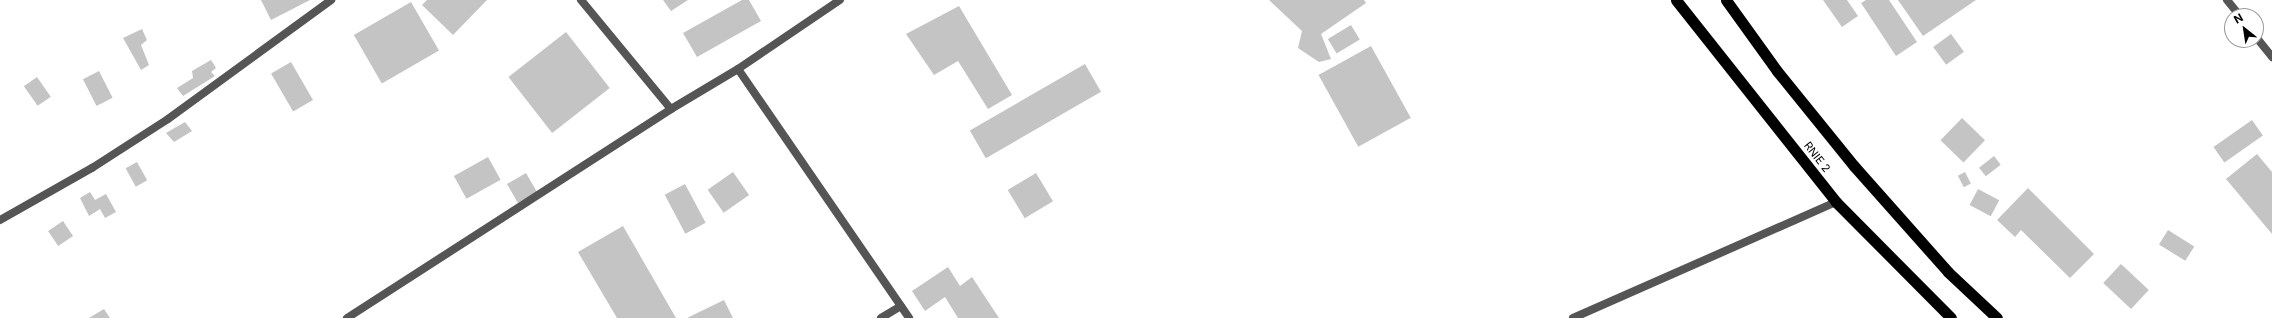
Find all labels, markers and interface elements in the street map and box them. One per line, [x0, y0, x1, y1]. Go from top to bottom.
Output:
north arrow [2224, 8, 2264, 48]
text: N [2231, 10, 2246, 27]
street label: RNIE 2 [1801, 139, 1833, 175]

